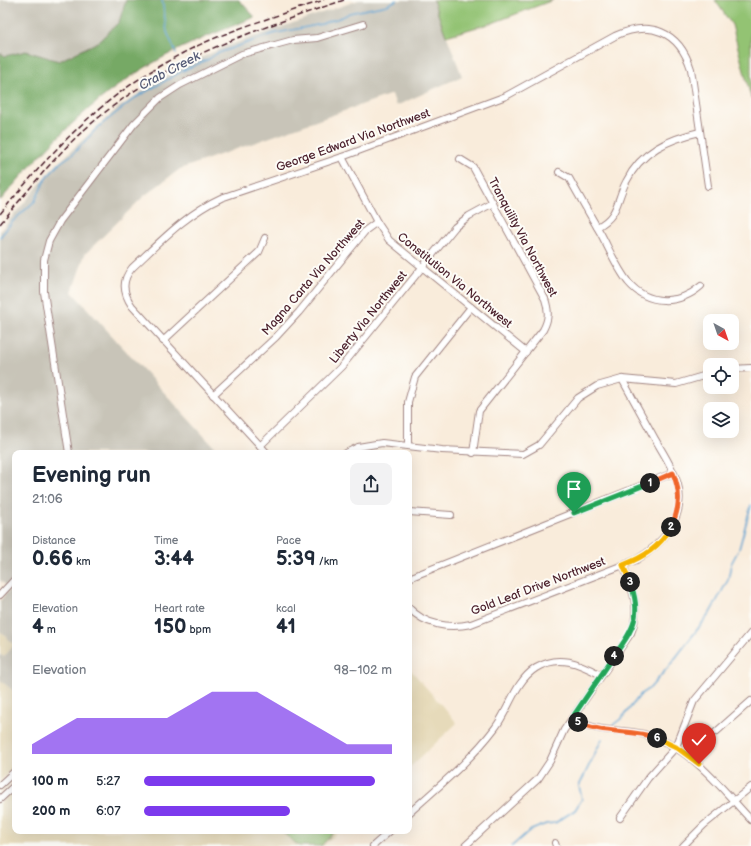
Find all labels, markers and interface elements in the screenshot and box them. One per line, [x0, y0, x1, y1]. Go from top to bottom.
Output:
water label: Crab Creek [136, 48, 203, 94]
street label: George Edward Via Northwest [274, 105, 432, 175]
street label: Tranquility Via Northwest [485, 175, 561, 300]
street label: Magna Carta Via Northwest [259, 216, 368, 339]
street label: Constitution Via Northwest [394, 229, 515, 332]
street label: Liberty Via Northwest [326, 268, 411, 367]
north arrow [703, 314, 739, 350]
map controls [703, 314, 739, 438]
button: locate [703, 358, 739, 394]
button: layers [703, 402, 739, 438]
text: Evening run [32, 462, 151, 489]
button: share [350, 463, 392, 505]
pin [557, 472, 591, 513]
pin: 1 [640, 473, 660, 493]
text: 1 [648, 476, 652, 489]
icon: arrive [563, 478, 585, 500]
text: 21:06 [32, 491, 63, 507]
pin: 2 [661, 517, 681, 537]
text: 2 [668, 520, 674, 533]
text: Distance [32, 534, 76, 547]
text: Time [154, 534, 178, 547]
text: Pace [276, 534, 301, 547]
text: 0.66 [32, 547, 73, 571]
text: 3:44 [154, 547, 194, 571]
text: 5:39 [276, 547, 316, 571]
street label: Gold Leaf Drive Northwest [469, 554, 608, 619]
text: km [73, 555, 91, 568]
text: /km [316, 555, 338, 568]
pin: 3 [620, 572, 640, 592]
text: 3 [627, 575, 633, 588]
text: Elevation [32, 602, 78, 615]
text: Heart rate [154, 602, 205, 615]
text: kcal [276, 602, 296, 615]
text: 4 [32, 615, 44, 639]
text: 150 [154, 615, 186, 639]
text: 41 [276, 615, 296, 639]
text: m [44, 623, 56, 636]
text: bpm [186, 623, 211, 636]
pin: 4 [604, 646, 624, 666]
text: 4 [611, 649, 617, 662]
text: Elevation [32, 662, 86, 678]
text: 98–102 m [334, 662, 392, 678]
pin: 5 [568, 712, 588, 732]
text: 5 [575, 715, 581, 728]
pin [682, 723, 716, 764]
pin: 6 [647, 728, 667, 748]
icon: check [688, 729, 710, 751]
text: 6 [654, 731, 660, 744]
text: 100 m [32, 773, 68, 789]
text: 5:27 [96, 773, 120, 789]
text: 200 m [32, 803, 70, 819]
text: 6:07 [96, 803, 121, 819]

